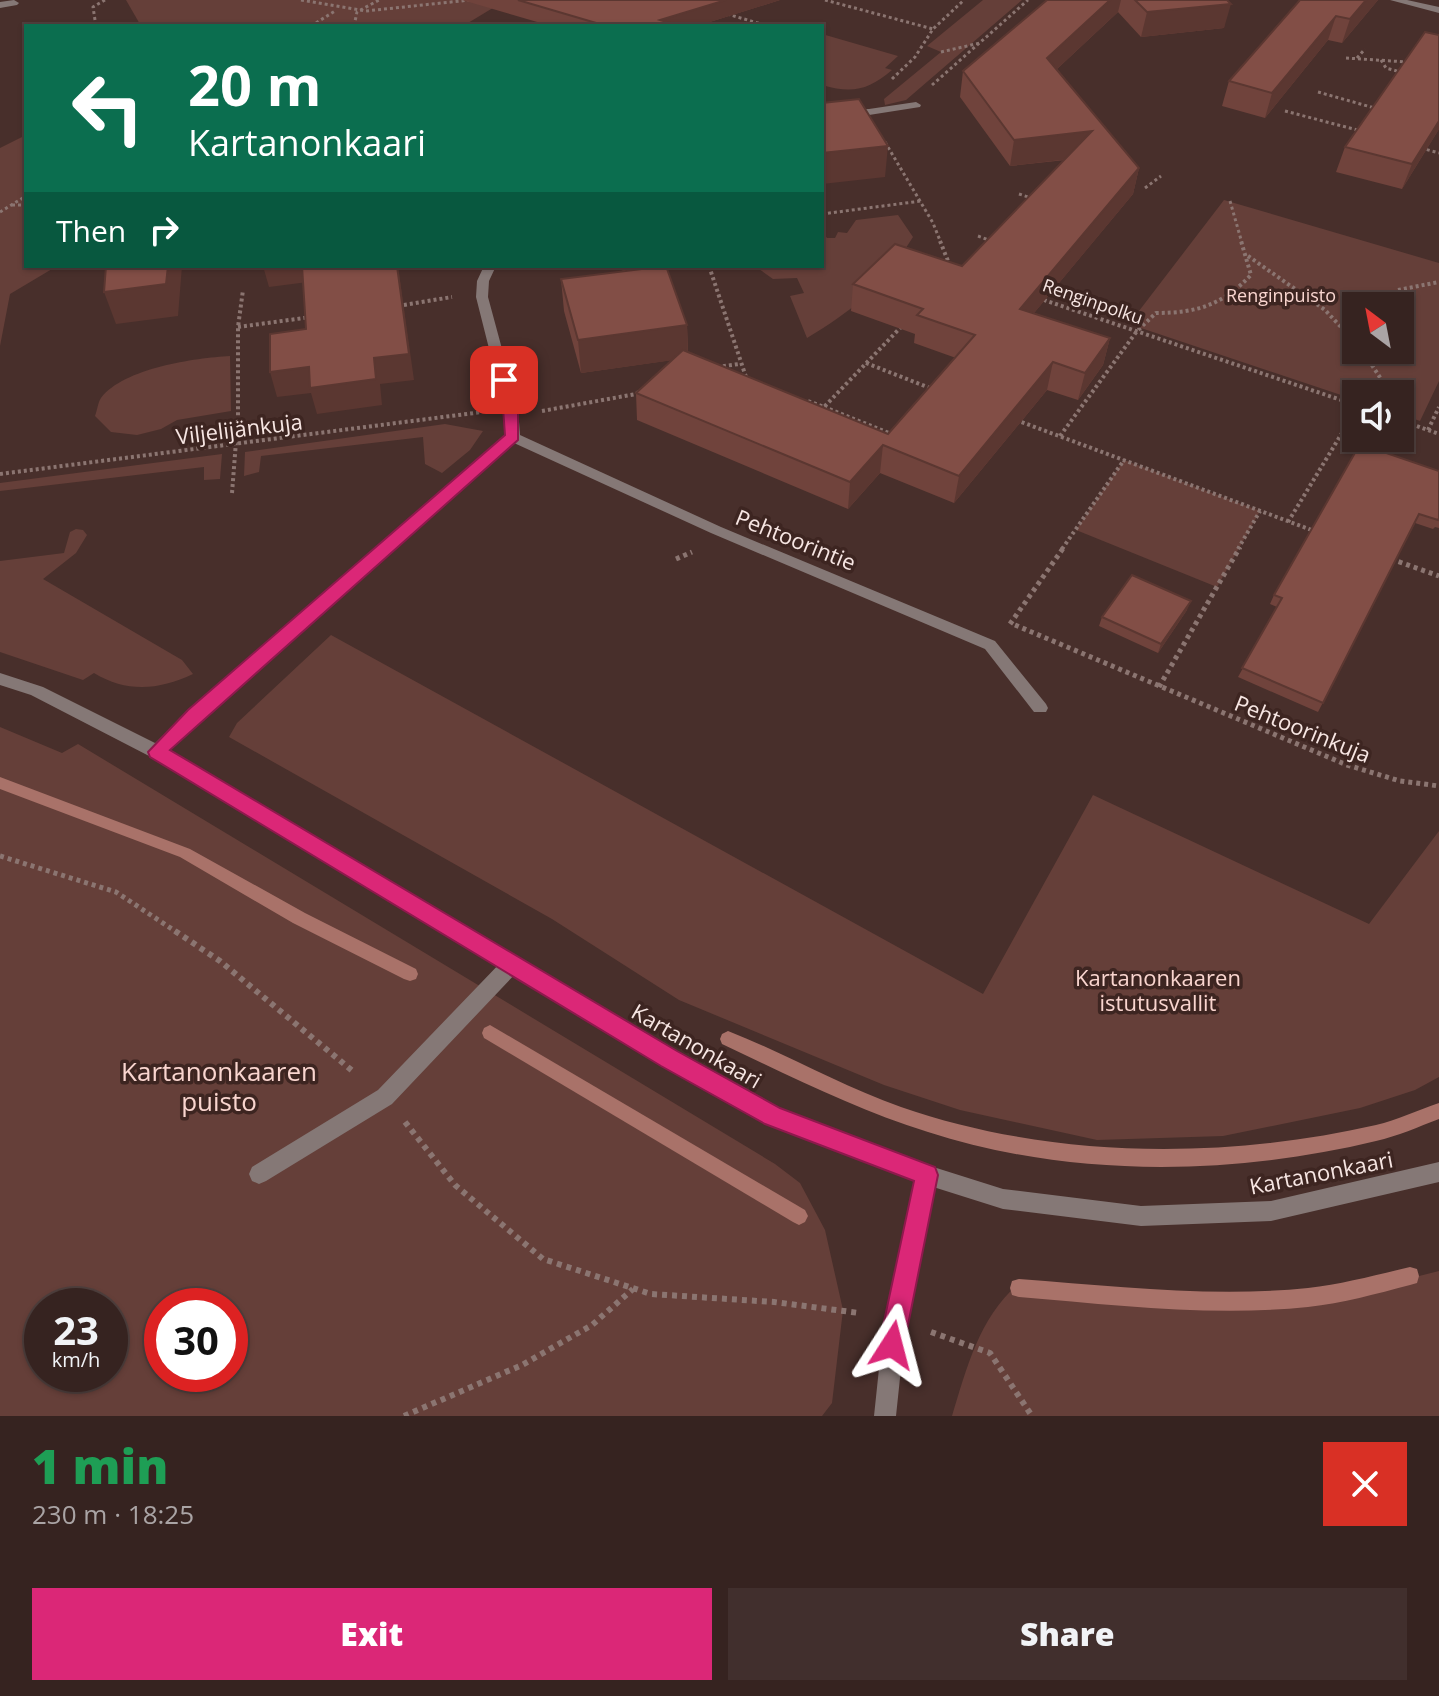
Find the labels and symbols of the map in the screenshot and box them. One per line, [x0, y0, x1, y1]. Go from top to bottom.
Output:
street label: Renginpolku [1040, 273, 1146, 329]
park label: Renginpuisto [1226, 283, 1336, 307]
north arrow [1342, 292, 1414, 364]
pin [470, 346, 538, 414]
street label: Viljelijänkuja [174, 405, 304, 451]
street label: Pehtoorintie [731, 501, 861, 577]
street label: Pehtoorinkuja [1231, 687, 1375, 769]
park label: Kartanonkaaren istutusvallit [1075, 962, 1241, 1017]
street label: Kartanonkaari [626, 996, 768, 1094]
park label: Kartanonkaaren puisto [121, 1053, 317, 1119]
street label: Kartanonkaari [1247, 1143, 1395, 1201]
speed limit sign: 30 [144, 1288, 248, 1392]
position arrow [850, 1303, 934, 1387]

